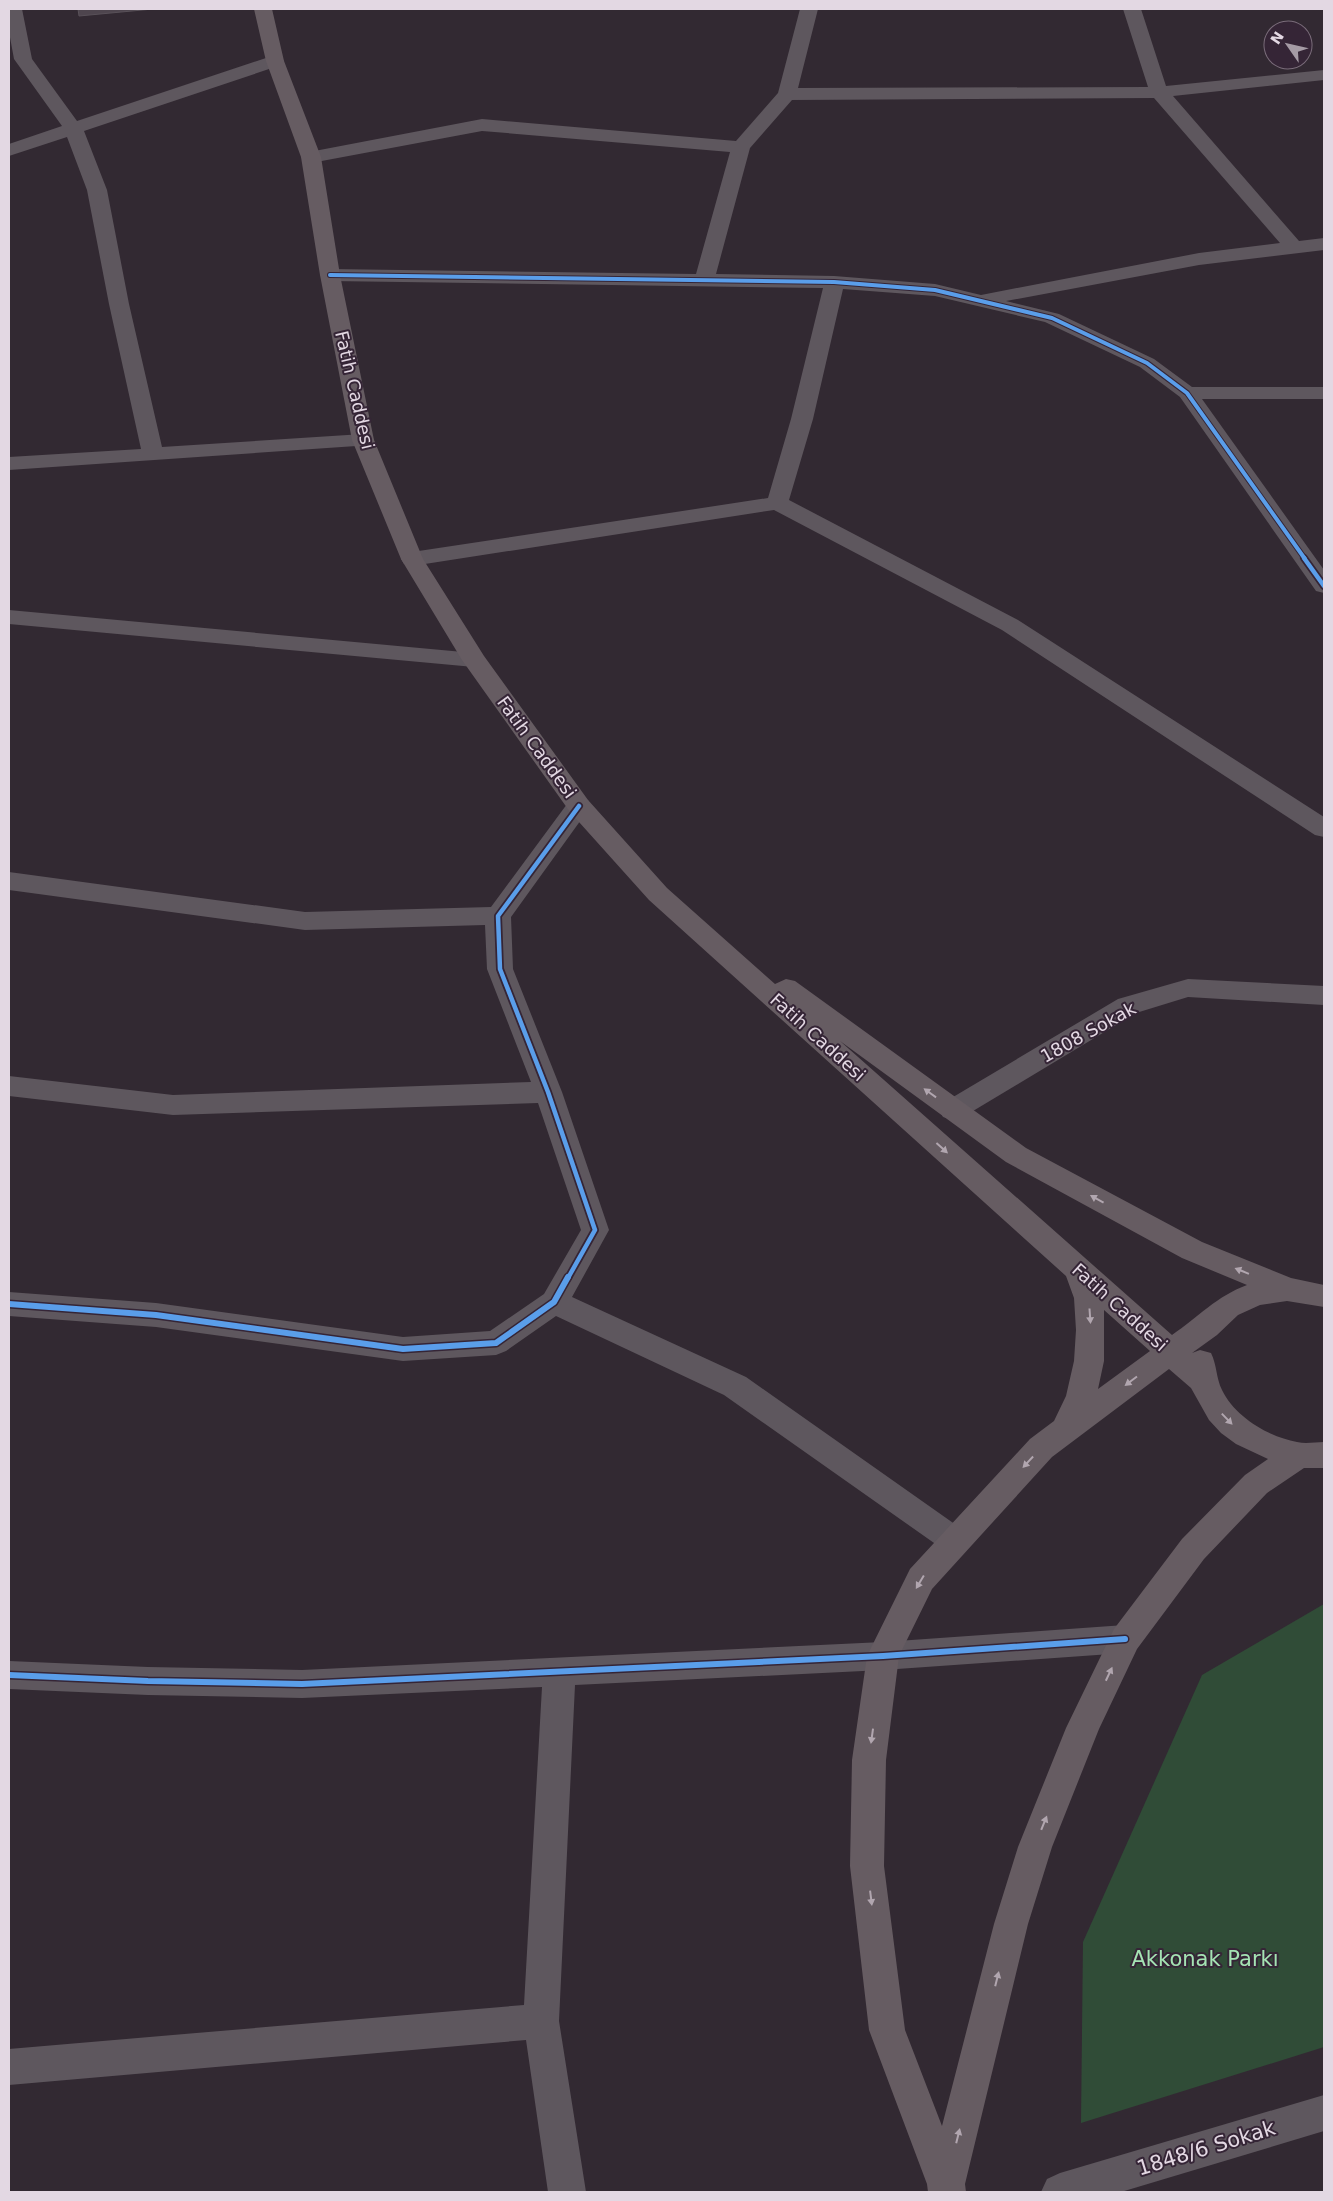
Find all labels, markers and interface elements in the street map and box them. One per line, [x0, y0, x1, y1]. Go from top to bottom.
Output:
north arrow [1263, 20, 1313, 70]
text: N [1267, 28, 1287, 47]
street label: Fatih Caddesi [331, 329, 379, 451]
street label: Fatih Caddesi [493, 692, 581, 802]
street label: Fatih Caddesi [766, 989, 870, 1085]
street label: 1808 Sokak [1037, 997, 1140, 1067]
one-way arrow [923, 1088, 937, 1098]
one-way arrow [936, 1142, 948, 1154]
one-way arrow [1090, 1194, 1103, 1203]
street label: Fatih Caddesi [1068, 1259, 1172, 1355]
one-way arrow [1234, 1267, 1249, 1275]
one-way arrow [1087, 1308, 1095, 1324]
one-way arrow [1124, 1376, 1138, 1386]
one-way arrow [1221, 1413, 1233, 1425]
one-way arrow [1022, 1455, 1034, 1467]
one-way arrow [915, 1576, 924, 1589]
one-way arrow [1105, 1667, 1113, 1681]
one-way arrow [868, 1728, 876, 1744]
one-way arrow [1041, 1816, 1049, 1830]
one-way arrow [867, 1890, 875, 1906]
park label: Akkonak Parkı [1131, 1947, 1279, 1971]
one-way arrow [994, 1971, 1002, 1986]
street label: 1848/6 Sokak [1134, 2115, 1279, 2180]
one-way arrow [954, 2129, 962, 2144]

